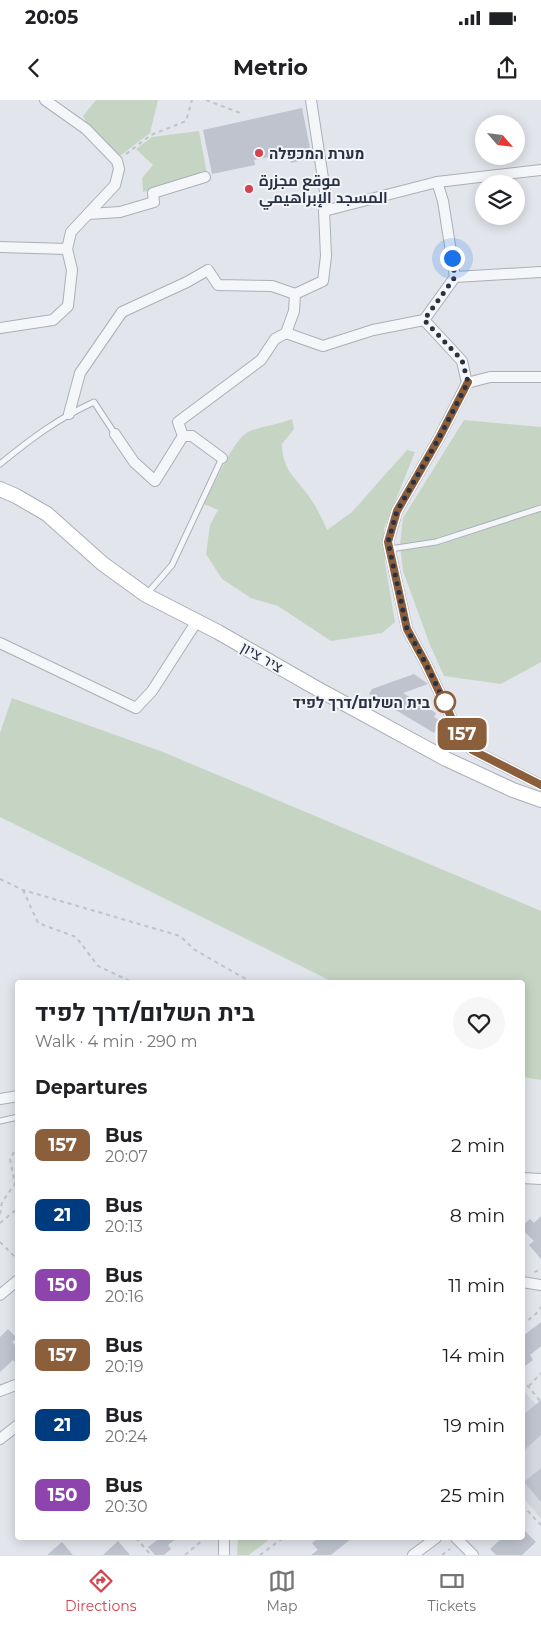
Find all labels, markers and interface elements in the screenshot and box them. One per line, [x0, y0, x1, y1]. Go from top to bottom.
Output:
text: 20:05 [25, 6, 78, 29]
icon: back [20, 54, 48, 82]
text: Metrio [233, 54, 308, 81]
icon: share [493, 54, 521, 82]
north arrow [475, 115, 525, 165]
map controls [475, 115, 525, 225]
place label: מערת המכפלה [269, 144, 364, 163]
marker: מערת המכפלה [253, 147, 265, 159]
place label: موقع مجزرة المسجد الإبراهيمي [259, 171, 388, 210]
button: layers [475, 175, 525, 225]
marker: موقع مجزرة المسجد الإبراهيمي [243, 183, 255, 195]
your location [440, 246, 465, 271]
street label: ציר ציון [238, 637, 286, 677]
marker: בית השלום/דרך לפיד [434, 691, 456, 713]
place label: בית השלום/דרך לפיד [293, 693, 430, 712]
line badge: 157 [433, 718, 491, 750]
text: 157 [448, 723, 476, 745]
button: heart [453, 997, 505, 1049]
text: בית השלום/דרך לפיד [35, 998, 255, 1027]
text: Walk · 4 min · 290 m [35, 1032, 198, 1051]
text: Departures [35, 1076, 147, 1099]
text: Bus [105, 1124, 143, 1147]
text: 157 [48, 1134, 77, 1156]
text: 2 min [451, 1134, 505, 1157]
text: 20:07 [105, 1147, 148, 1166]
text: Bus [105, 1194, 143, 1217]
text: 21 [54, 1204, 71, 1226]
text: 8 min [450, 1204, 505, 1227]
text: 20:13 [105, 1217, 143, 1236]
text: Bus [105, 1264, 143, 1287]
text: 150 [48, 1274, 78, 1296]
text: 11 min [448, 1274, 505, 1297]
text: 20:16 [105, 1287, 144, 1306]
text: Bus [105, 1334, 143, 1357]
text: 157 [48, 1344, 77, 1366]
text: 14 min [442, 1344, 505, 1367]
text: 20:19 [105, 1357, 144, 1376]
text: Bus [105, 1404, 143, 1427]
text: 21 [54, 1414, 71, 1436]
text: 19 min [443, 1414, 505, 1437]
text: 20:24 [105, 1427, 147, 1446]
text: Bus [105, 1474, 143, 1497]
text: 150 [48, 1484, 78, 1506]
text: 25 min [440, 1484, 505, 1507]
text: 20:30 [105, 1497, 148, 1516]
tab: Directions [65, 1567, 137, 1615]
tab: Map [266, 1567, 298, 1615]
tab: Tickets [427, 1567, 476, 1615]

